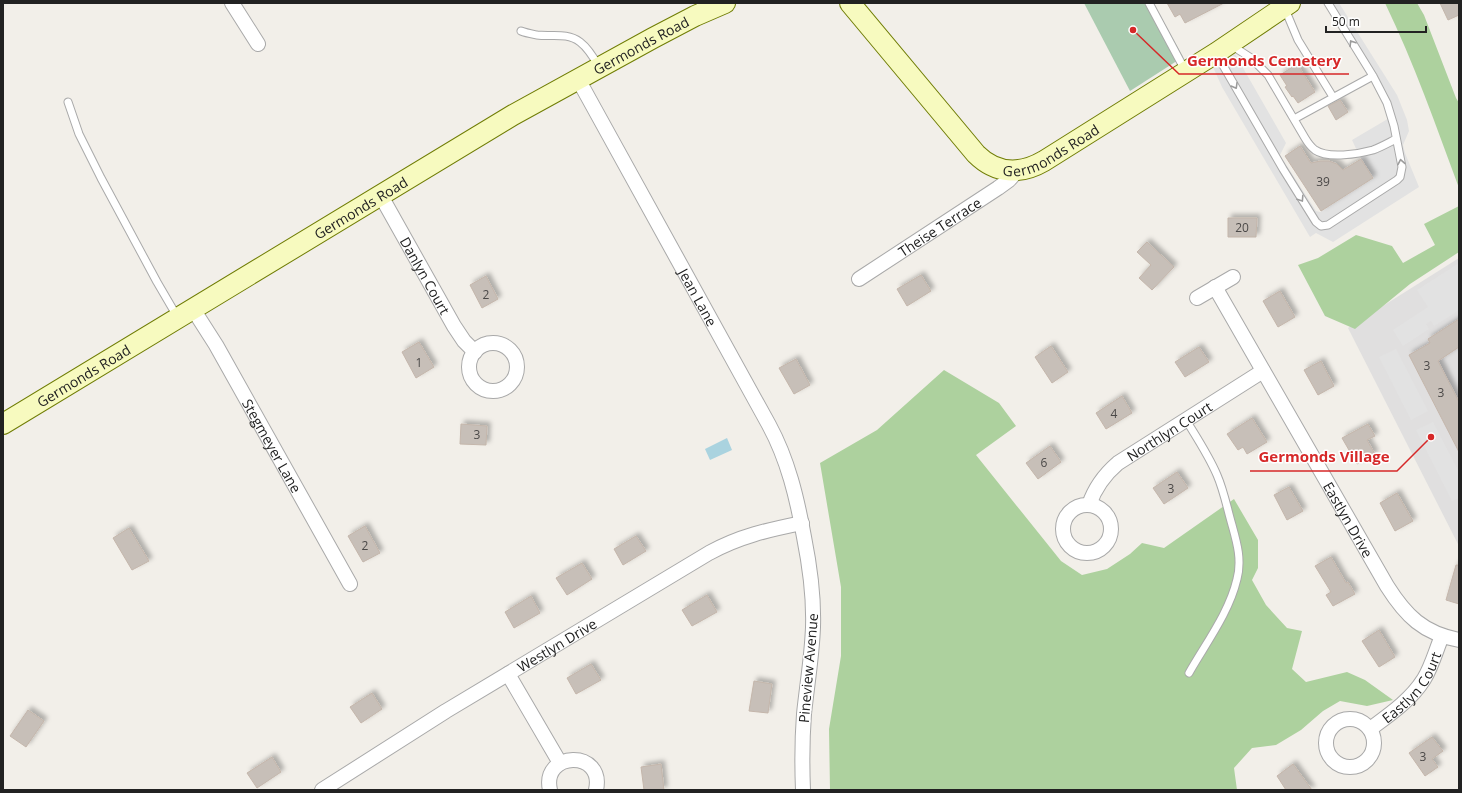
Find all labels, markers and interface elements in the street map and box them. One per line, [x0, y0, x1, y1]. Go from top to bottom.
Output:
scale bar [1326, 8, 1426, 34]
street label: Germonds Road [590, 12, 692, 79]
text: 50 m [1332, 13, 1360, 30]
one-way arrow [1350, 40, 1357, 47]
callout: Germonds Cemetery [1179, 47, 1349, 74]
text: Germonds Cemetery [1187, 50, 1341, 70]
one-way arrow [1231, 82, 1238, 90]
street label: Germonds Road [1002, 119, 1102, 180]
one-way arrow [1397, 159, 1405, 165]
street label: Germonds Road [310, 172, 411, 243]
house number: 39 [1316, 173, 1330, 190]
street label: Theise Terrace [894, 192, 985, 260]
one-way arrow [1296, 194, 1303, 201]
house number: 20 [1235, 219, 1249, 236]
street label: Danlyn Court [396, 233, 455, 317]
street label: Jean Lane [674, 263, 722, 329]
house number: 2 [483, 286, 490, 303]
street label: Germonds Road [33, 340, 134, 411]
house number: 1 [416, 354, 422, 371]
house number: 3 [1424, 357, 1431, 374]
house number: 3 [1438, 384, 1445, 401]
street label: Stegmeyer Lane [238, 395, 306, 496]
street label: Northlyn Court [1123, 397, 1215, 465]
house number: 4 [1111, 405, 1118, 422]
house number: 3 [474, 426, 481, 443]
callout: Germonds Village [1250, 444, 1397, 471]
text: Germonds Village [1258, 446, 1390, 466]
house number: 6 [1041, 454, 1048, 471]
street label: Eastlyn Drive [1319, 478, 1378, 561]
house number: 3 [1168, 480, 1175, 497]
house number: 2 [362, 537, 369, 554]
street label: Pineview Avenue [794, 612, 822, 724]
street label: Westlyn Drive [513, 613, 600, 676]
street label: Eastlyn Court [1378, 649, 1445, 727]
house number: 3 [1420, 748, 1427, 765]

